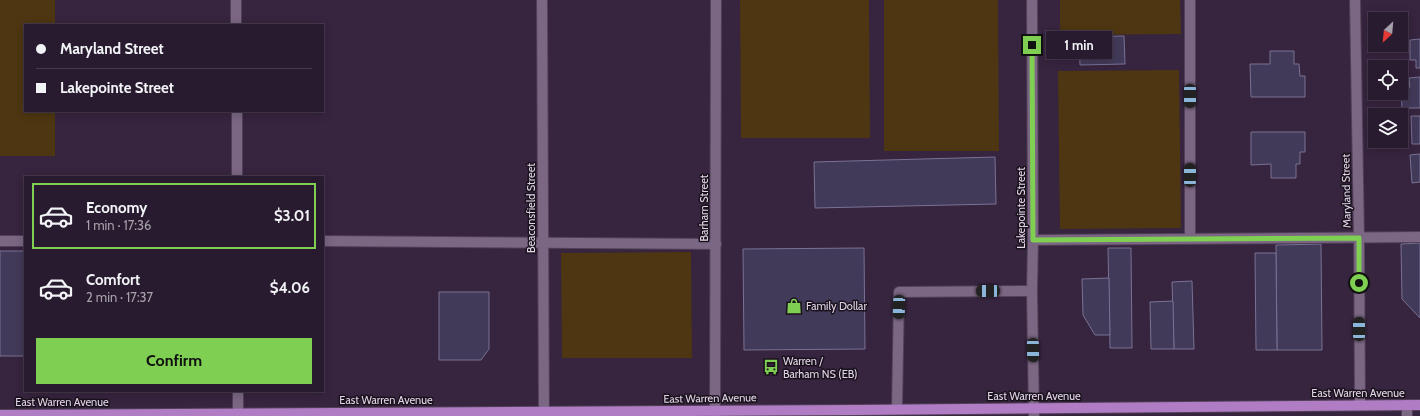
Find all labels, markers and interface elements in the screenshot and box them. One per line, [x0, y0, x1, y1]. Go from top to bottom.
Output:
north arrow [1368, 12, 1408, 52]
map controls [1368, 12, 1408, 148]
callout: 1 min [1046, 31, 1112, 59]
route end [1023, 36, 1041, 54]
text: 1 min [1064, 37, 1094, 53]
text: Maryland Street [60, 40, 164, 58]
button: locate [1368, 60, 1408, 100]
text: Lakepointe Street [60, 79, 174, 97]
car [1184, 84, 1196, 108]
button: layers [1368, 108, 1408, 148]
street label: Maryland Street [1338, 154, 1354, 228]
street label: Beaconsfield Street [524, 163, 538, 253]
car [1184, 163, 1196, 187]
street label: Lakepointe Street [1014, 167, 1028, 249]
street label: Barham Street [697, 174, 711, 241]
icon: car [38, 198, 74, 234]
text: Economy [86, 199, 147, 217]
text: $3.01 [274, 207, 310, 225]
text: 1 min · 17:36 [86, 217, 151, 233]
icon: car [38, 270, 74, 306]
text: Comfort [86, 271, 140, 289]
route start [1350, 274, 1368, 292]
text: $4.06 [270, 279, 310, 297]
car [976, 285, 1000, 297]
text: 2 min · 17:37 [86, 289, 153, 305]
car [893, 295, 905, 319]
shop icon: Family Dollar [785, 297, 803, 315]
place label: Family Dollar [806, 299, 867, 313]
car [1353, 317, 1365, 341]
button: Confirm [36, 338, 312, 384]
car [1027, 338, 1039, 362]
place label: Warren / Barham NS (EB) [783, 354, 857, 381]
bus stop icon: Warren / Barham NS (EB) [762, 358, 780, 376]
street label: East Warren Avenue [1311, 386, 1405, 400]
street label: East Warren Avenue [987, 389, 1081, 403]
street label: East Warren Avenue [663, 390, 757, 406]
street label: East Warren Avenue [339, 393, 433, 407]
street label: East Warren Avenue [15, 395, 109, 409]

